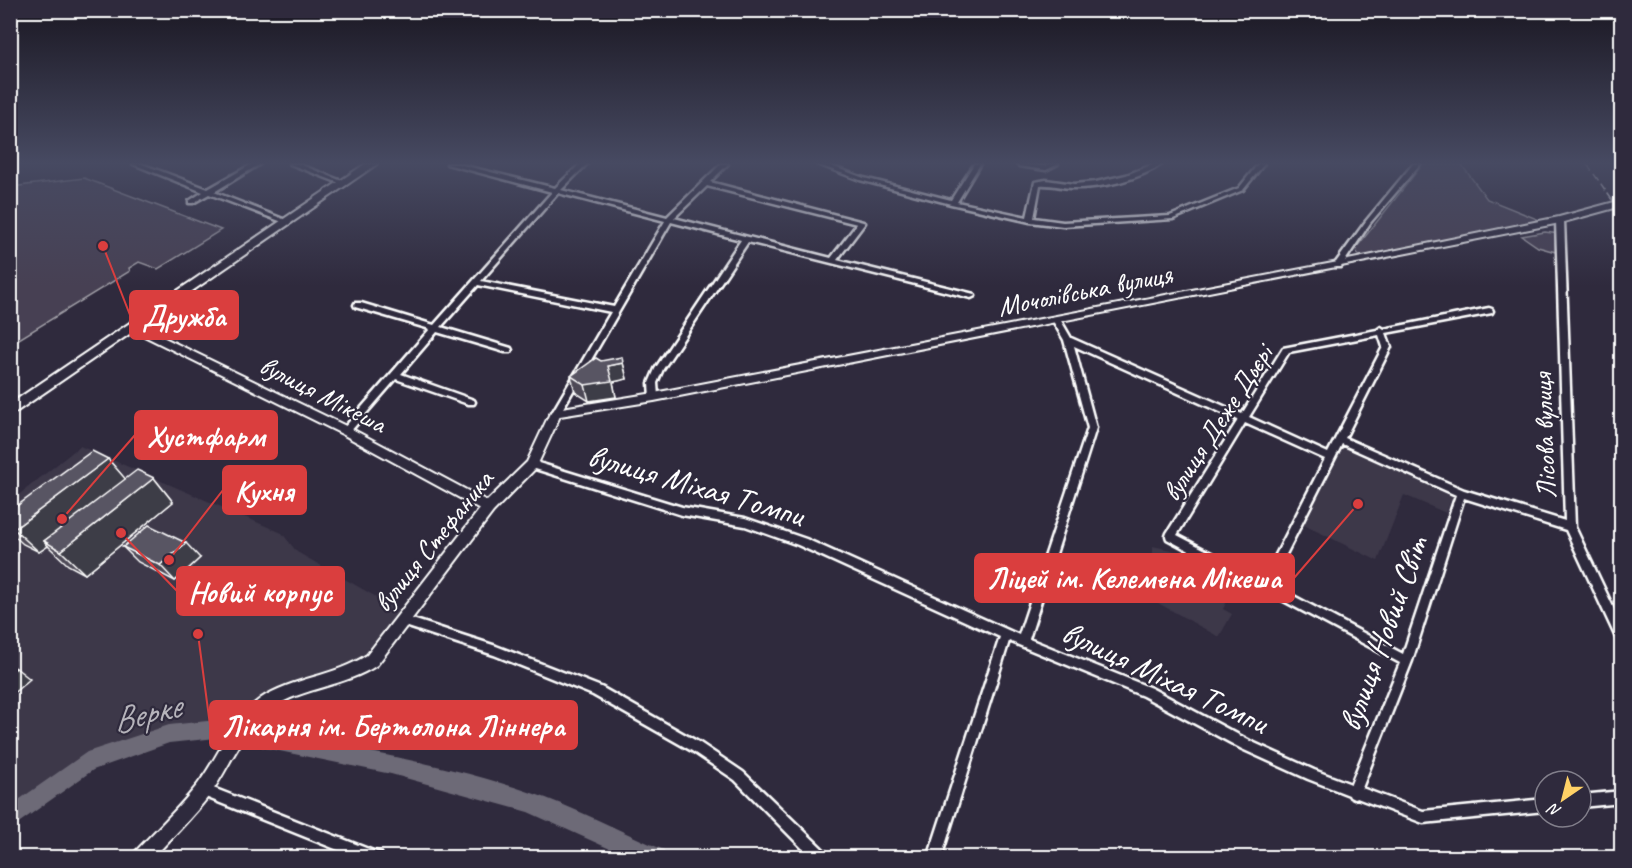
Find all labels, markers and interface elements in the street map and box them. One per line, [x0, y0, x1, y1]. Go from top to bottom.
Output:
street label: Мочолівська вулиця [995, 256, 1176, 324]
callout: Дружба [130, 291, 238, 339]
text: Дружба [142, 297, 228, 335]
street label: вулиця Деже Дьєрі [1153, 335, 1283, 508]
street label: вулиця Мікеша [254, 347, 394, 442]
street label: Лісова вулиця [1524, 370, 1564, 499]
callout: Хустфарм [135, 411, 277, 459]
text: Хустфарм [147, 417, 267, 455]
street label: вулиця Міхая Томпи [583, 434, 811, 536]
street label: вулиця Стефаника [365, 461, 502, 619]
callout: Кухня [223, 466, 306, 514]
text: Кухня [234, 472, 296, 510]
street label: вулиця Новий Світ [1328, 529, 1438, 737]
callout: Ліцей ім. Келемена Мікеша [975, 554, 1294, 602]
text: Ліцей ім. Келемена Мікеша [987, 559, 1283, 597]
callout: Новий корпус [177, 567, 344, 615]
text: Новий корпус [188, 573, 334, 612]
street label: вулиця Міхая Томпи [1055, 611, 1276, 744]
water label: Верке [107, 681, 190, 744]
callout: Лікарня ім. Бертолона Ліннера [210, 701, 577, 749]
text: Лікарня ім. Бертолона Ліннера [221, 707, 566, 745]
north arrow [1533, 769, 1593, 829]
text: N [1543, 798, 1565, 822]

